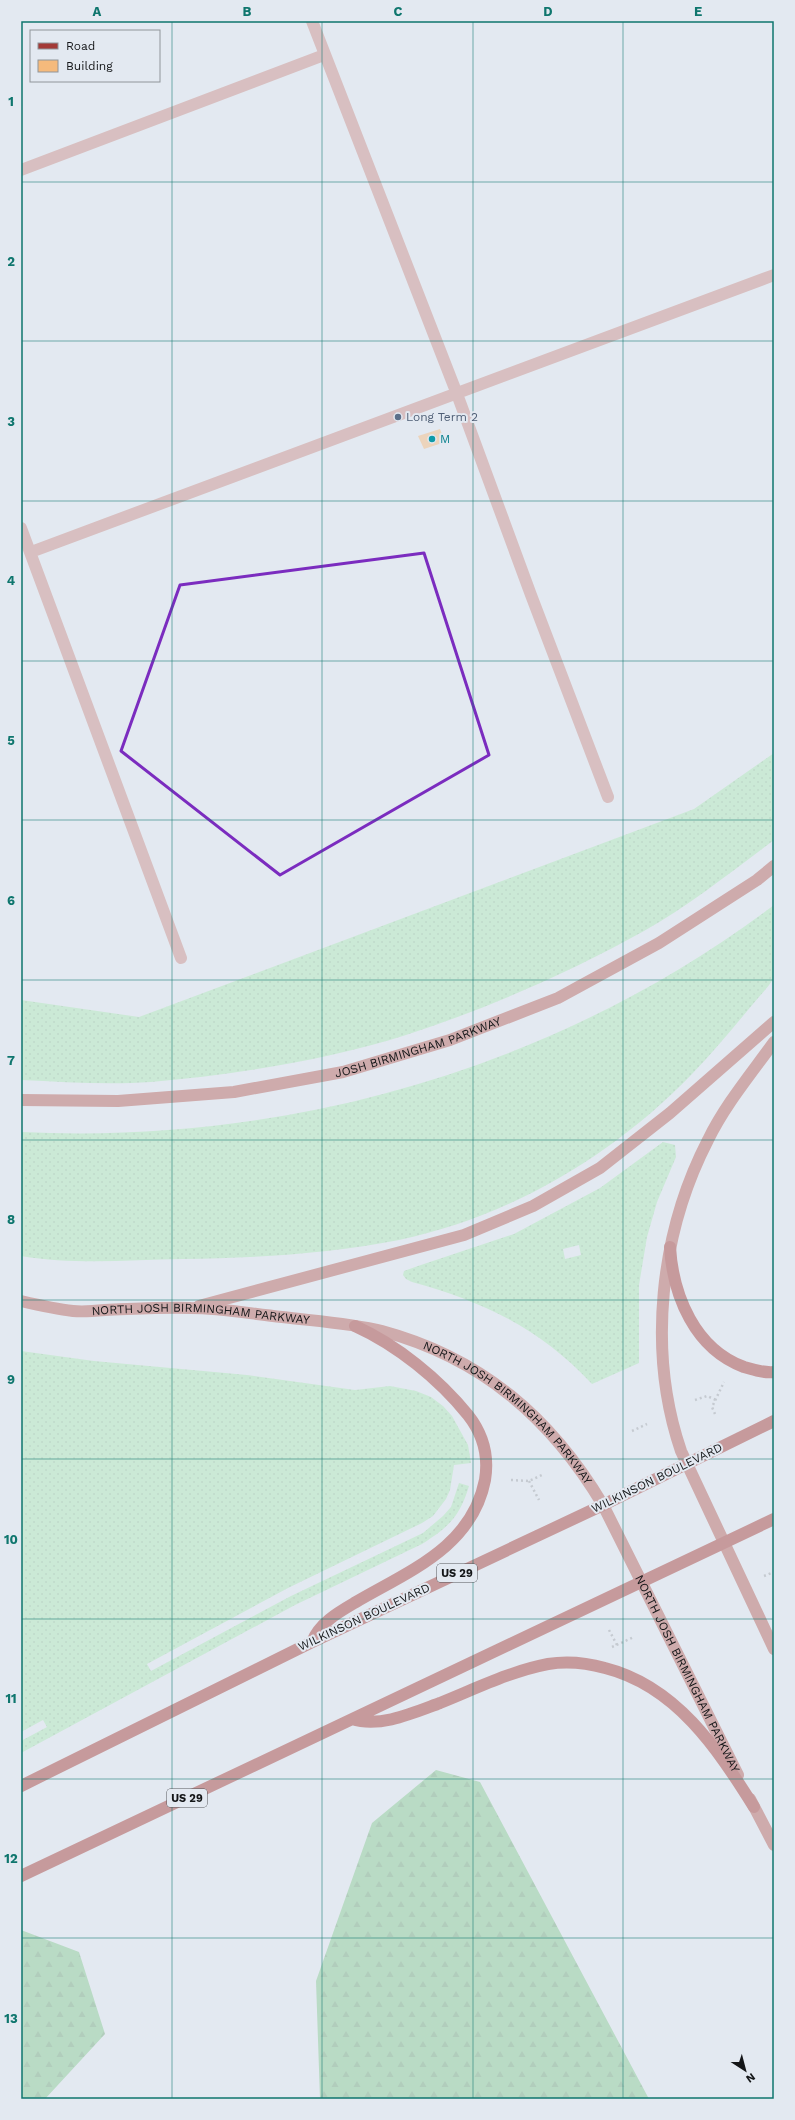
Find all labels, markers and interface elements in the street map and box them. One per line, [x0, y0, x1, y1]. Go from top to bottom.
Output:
text: A [93, 4, 102, 19]
text: B [243, 4, 252, 19]
text: C [394, 4, 403, 19]
text: D [543, 4, 553, 19]
text: E [694, 4, 702, 19]
legend [30, 30, 160, 82]
text: Road [66, 39, 95, 53]
text: Building [66, 59, 113, 73]
text: 1 [8, 94, 14, 109]
text: 2 [7, 254, 15, 269]
place label: Long Term 2 [406, 410, 478, 424]
marker: Long Term 2 [393, 412, 403, 422]
text: 3 [7, 414, 15, 429]
place label: M [440, 432, 450, 446]
marker: M [427, 434, 437, 444]
text: 4 [7, 573, 16, 588]
text: 5 [7, 733, 15, 748]
text: 6 [7, 893, 15, 908]
street label: JOSH BIRMINGHAM PARKWAY [334, 1014, 503, 1080]
text: 7 [7, 1053, 15, 1068]
text: 8 [7, 1212, 15, 1227]
street label: NORTH JOSH BIRMINGHAM PARKWAY [91, 1301, 311, 1327]
street label: NORTH JOSH BIRMINGHAM PARKWAY [421, 1338, 595, 1487]
text: 9 [7, 1372, 15, 1387]
street label: WILKINSON BOULEVARD [589, 1440, 725, 1516]
text: 10 [4, 1532, 18, 1547]
road number: US 29 [437, 1564, 477, 1582]
street label: NORTH JOSH BIRMINGHAM PARKWAY [632, 1572, 743, 1775]
street label: WILKINSON BOULEVARD [296, 1580, 432, 1654]
text: 11 [5, 1691, 17, 1706]
road number: US 29 [167, 1789, 207, 1807]
text: 12 [4, 1851, 18, 1866]
text: 13 [4, 2011, 18, 2026]
north arrow [725, 2050, 765, 2090]
text: N [743, 2070, 758, 2085]

